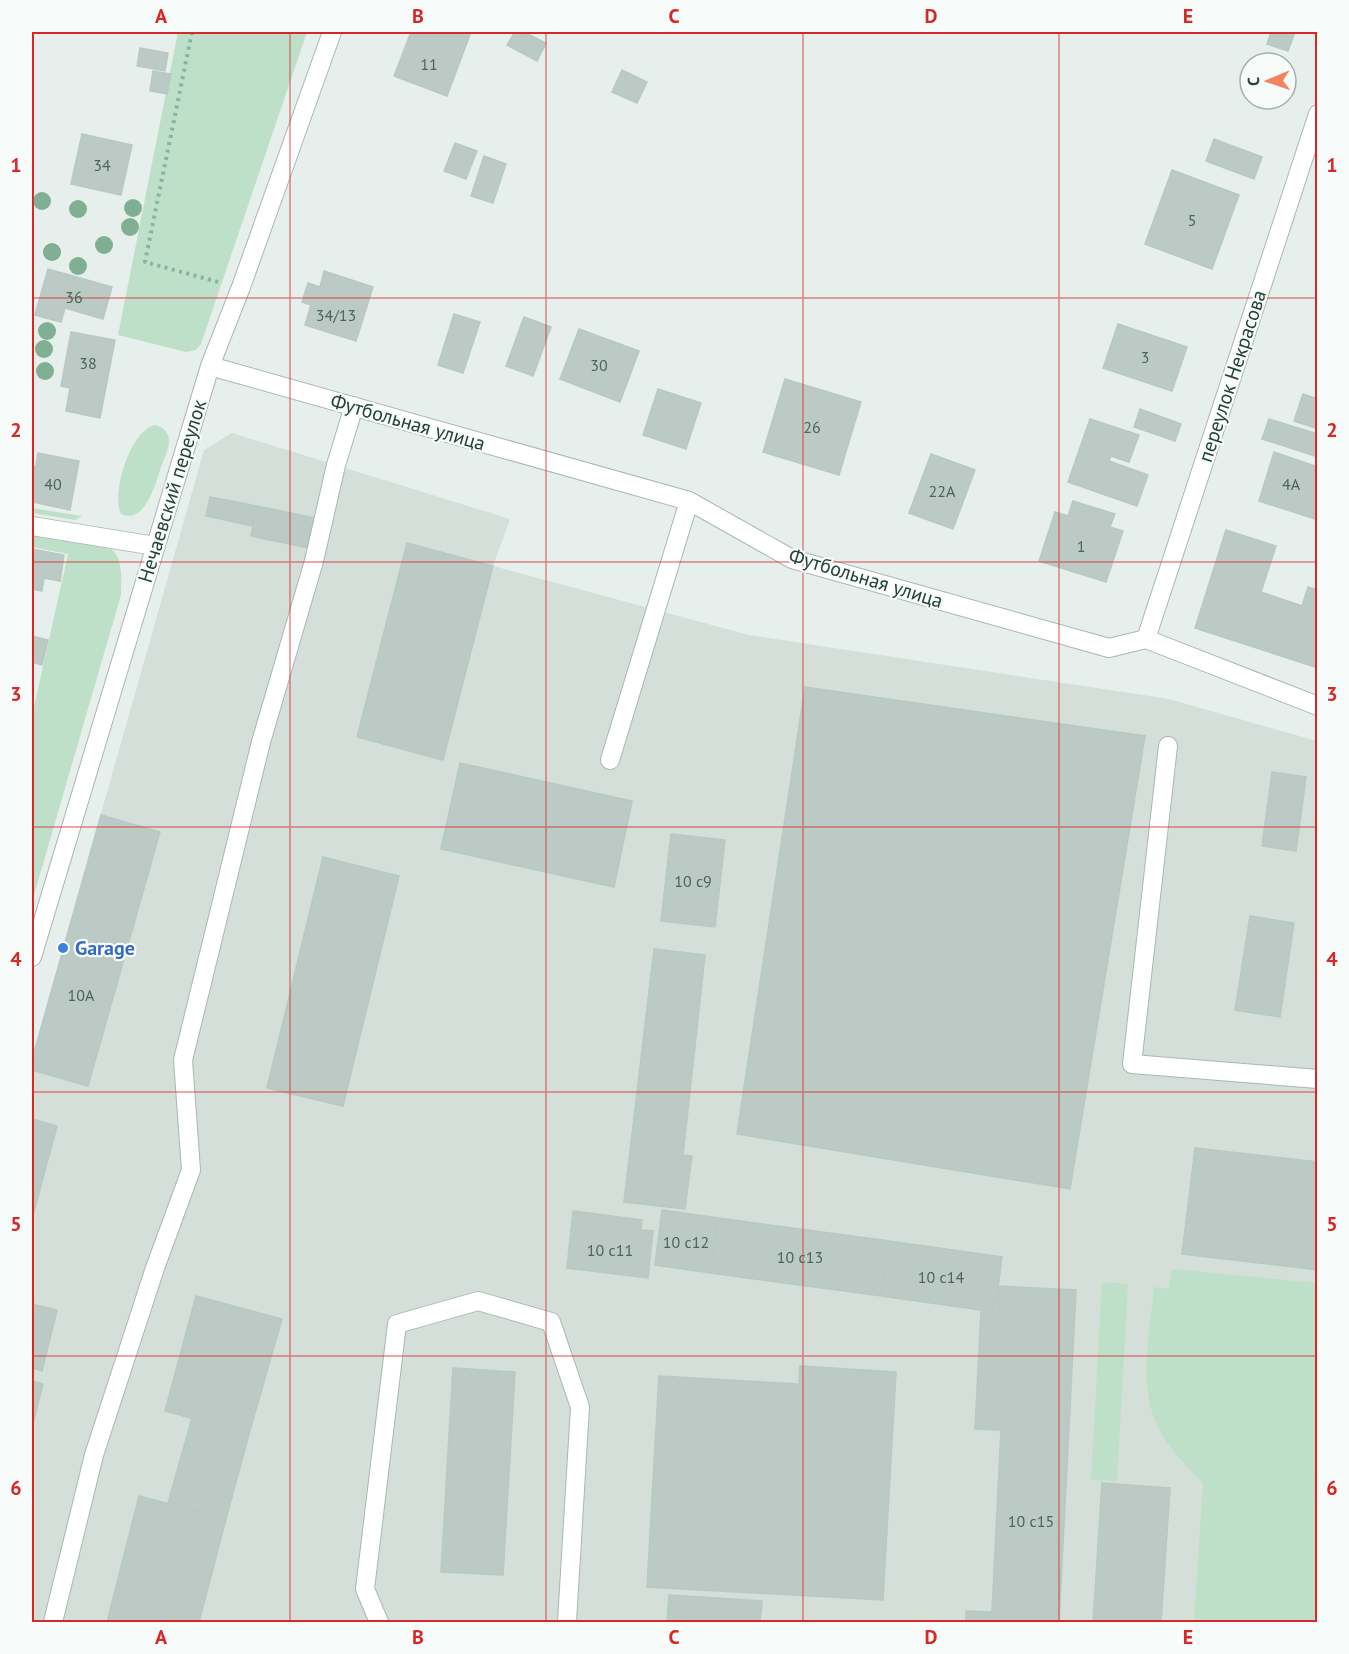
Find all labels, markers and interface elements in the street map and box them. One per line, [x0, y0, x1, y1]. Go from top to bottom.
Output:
text: A [155, 3, 168, 29]
text: B [412, 3, 424, 29]
text: C [668, 3, 680, 29]
text: D [925, 3, 938, 29]
text: E [1183, 3, 1193, 29]
north arrow [1238, 51, 1298, 111]
house number: 11 [420, 54, 438, 74]
text: С [1243, 77, 1263, 86]
text: 1 [10, 152, 22, 178]
text: 1 [1326, 152, 1338, 178]
house number: 34 [93, 155, 111, 175]
house number: 5 [1188, 210, 1196, 230]
house number: 36 [65, 287, 83, 307]
street label: переулок Некрасова [1192, 287, 1272, 465]
house number: 34/13 [316, 305, 356, 325]
house number: 3 [1141, 347, 1149, 367]
house number: 38 [79, 353, 97, 373]
house number: 30 [590, 355, 608, 375]
street label: Футбольная улица [328, 387, 488, 457]
street label: Нечаевский переулок [132, 396, 212, 586]
text: 2 [10, 417, 22, 443]
house number: 26 [803, 417, 821, 437]
text: 2 [1326, 417, 1338, 443]
house number: 40 [44, 474, 62, 494]
house number: 4А [1282, 474, 1301, 494]
house number: 22А [929, 481, 956, 501]
house number: 1 [1077, 536, 1085, 556]
street label: Футбольная улица [786, 542, 946, 614]
text: 3 [10, 681, 22, 707]
text: 3 [1326, 681, 1338, 707]
house number: 10 с9 [674, 871, 712, 891]
place label: Garage [75, 935, 135, 961]
marker: Garage [56, 941, 70, 955]
text: 4 [10, 946, 22, 972]
text: 4 [1326, 946, 1338, 972]
house number: 10А [68, 985, 95, 1005]
text: 5 [10, 1211, 22, 1237]
text: 5 [1326, 1211, 1338, 1237]
house number: 10 с12 [663, 1232, 709, 1252]
house number: 10 с11 [587, 1240, 633, 1260]
house number: 10 с13 [777, 1247, 823, 1267]
house number: 10 с14 [918, 1267, 964, 1287]
text: 6 [10, 1475, 22, 1501]
text: 6 [1326, 1475, 1338, 1501]
house number: 10 с15 [1008, 1511, 1054, 1531]
text: A [155, 1624, 168, 1650]
text: B [412, 1624, 424, 1650]
text: C [668, 1624, 680, 1650]
text: D [925, 1624, 938, 1650]
text: E [1183, 1624, 1193, 1650]

